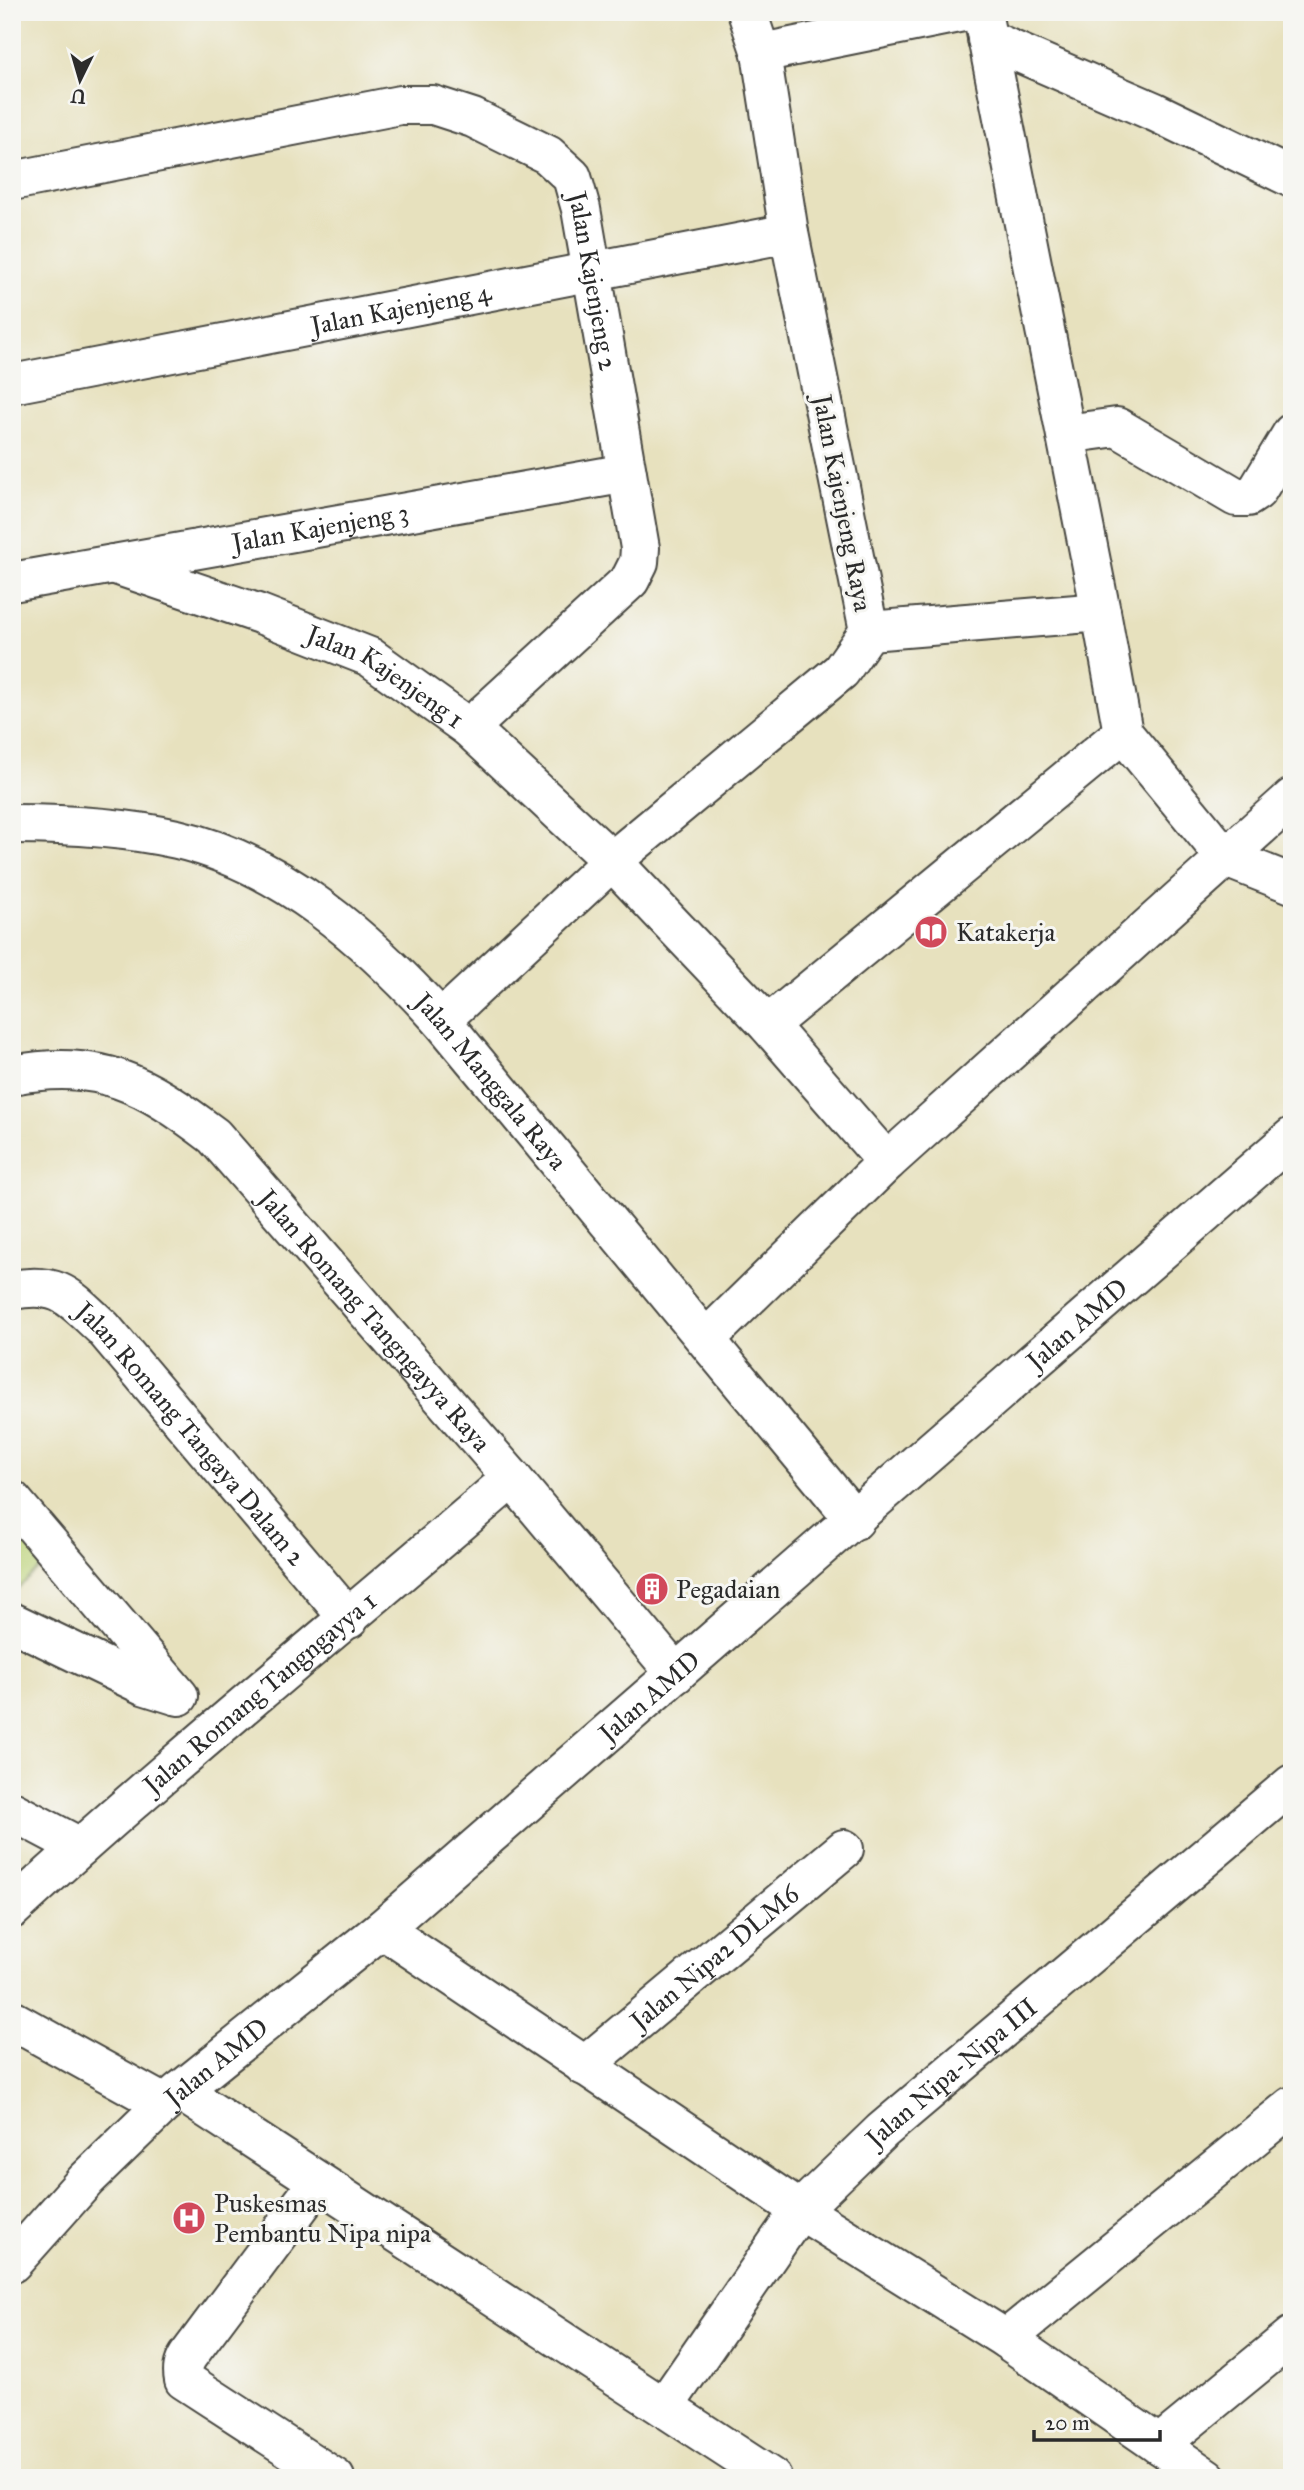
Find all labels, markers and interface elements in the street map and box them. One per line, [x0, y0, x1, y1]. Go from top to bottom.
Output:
north arrow [46, 46, 116, 116]
text: U [69, 84, 87, 109]
street label: Jalan Kajenjeng 2 [560, 185, 625, 373]
street label: Jalan Kajenjeng 4 [305, 275, 494, 342]
street label: Jalan Kajenjeng Raya [806, 389, 880, 614]
street label: Jalan Kajenjeng 3 [226, 496, 411, 559]
street label: Jalan Kajenjeng 1 [299, 617, 470, 735]
library icon: Katakerja [912, 913, 950, 951]
place label: Katakerja [956, 916, 1055, 948]
street label: Jalan Manggala Raya [406, 984, 574, 1176]
street label: Jalan Romang Tangngayya Raya [250, 1180, 498, 1458]
street label: Jalan AMD [1018, 1272, 1134, 1379]
street label: Jalan Romang Tangaya Dalam 2 [67, 1293, 313, 1572]
building icon: Pegadaian [633, 1570, 671, 1608]
place label: Pegadaian [676, 1573, 780, 1605]
street label: Jalan Romang Tangngayya 1 [134, 1584, 383, 1803]
street label: Jalan AMD [590, 1644, 706, 1751]
street label: Jalan Nipa2 DLM6 [621, 1877, 806, 2038]
street label: Jalan Nipa-Nipa III [857, 1991, 1044, 2156]
street label: Jalan AMD [156, 2011, 274, 2115]
place label: Puskesmas Pembantu Nipa nipa [214, 2187, 431, 2249]
hospital icon: Puskesmas Pembantu Nipa nipa [170, 2199, 208, 2237]
scale bar [1034, 2399, 1160, 2443]
text: 20 m [1045, 2410, 1090, 2436]

